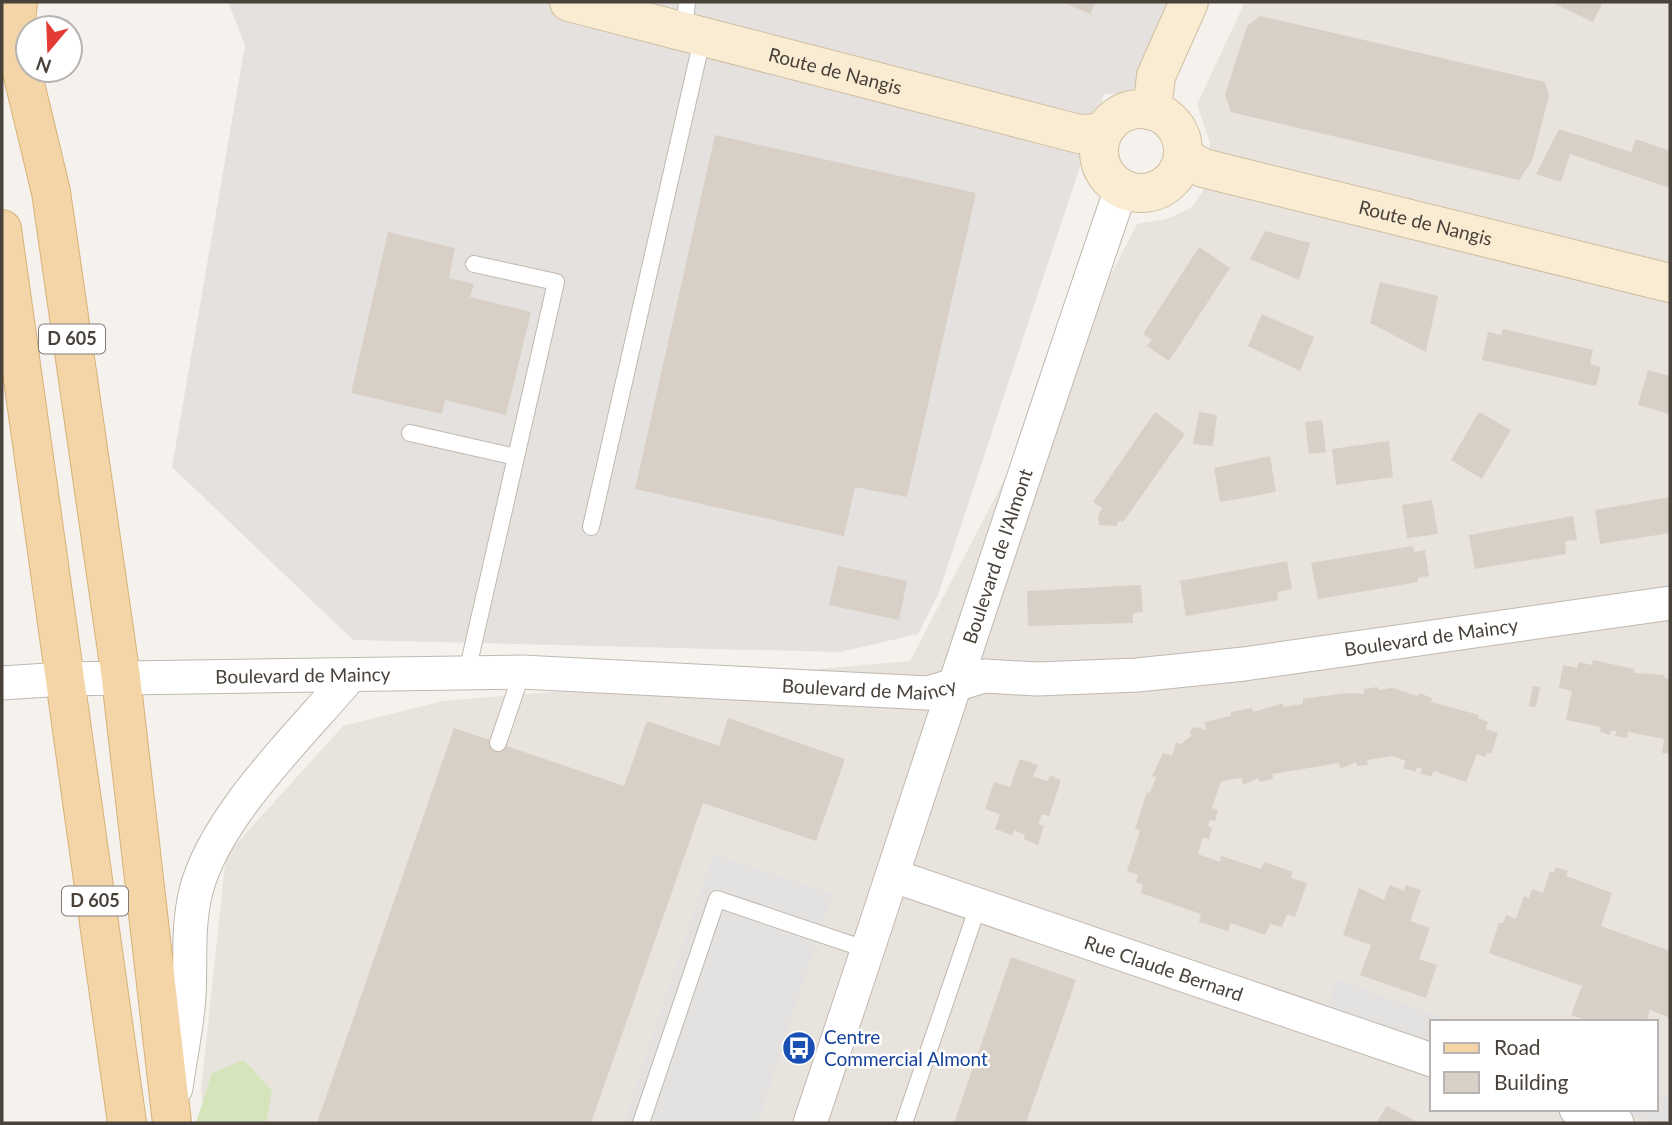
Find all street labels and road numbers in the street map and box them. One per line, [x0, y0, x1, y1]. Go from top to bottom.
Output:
street label: Route de Nangis [766, 42, 905, 99]
street label: Route de Nangis [1356, 195, 1495, 250]
road number: D 605 [39, 324, 105, 354]
street label: Boulevard de l'Almont [957, 465, 1037, 646]
street label: Boulevard de Maincy [1343, 613, 1520, 661]
street label: Boulevard de Maincy [215, 662, 391, 688]
street label: Boulevard de Maincy [781, 673, 959, 704]
road number: D 605 [62, 887, 128, 916]
street label: Rue Claude Bernard [1081, 930, 1246, 1006]

